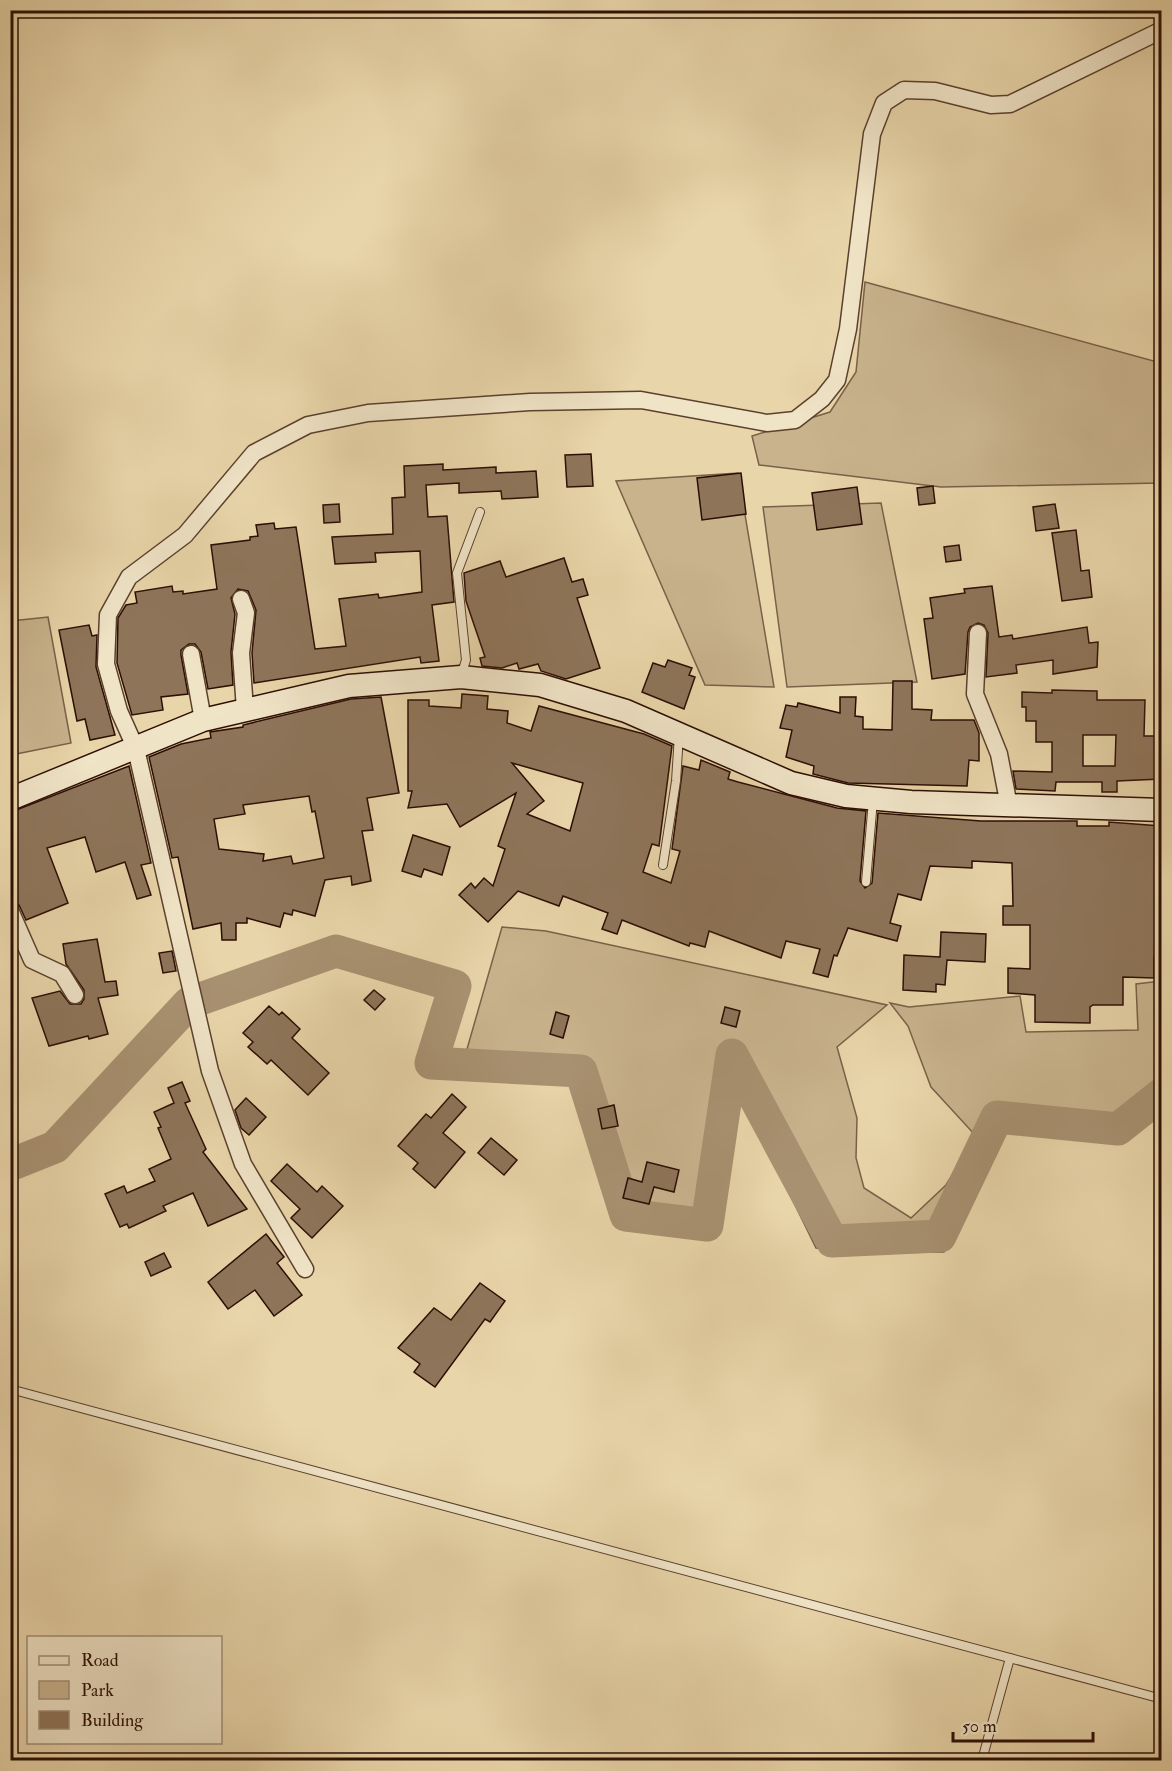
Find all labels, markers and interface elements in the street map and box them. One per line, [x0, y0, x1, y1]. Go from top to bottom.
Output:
legend [27, 1636, 222, 1744]
text: Road [81, 1649, 119, 1672]
text: Park [81, 1679, 114, 1702]
scale bar [953, 1705, 1092, 1743]
text: Building [81, 1709, 144, 1732]
text: 50 m [962, 1715, 997, 1738]

